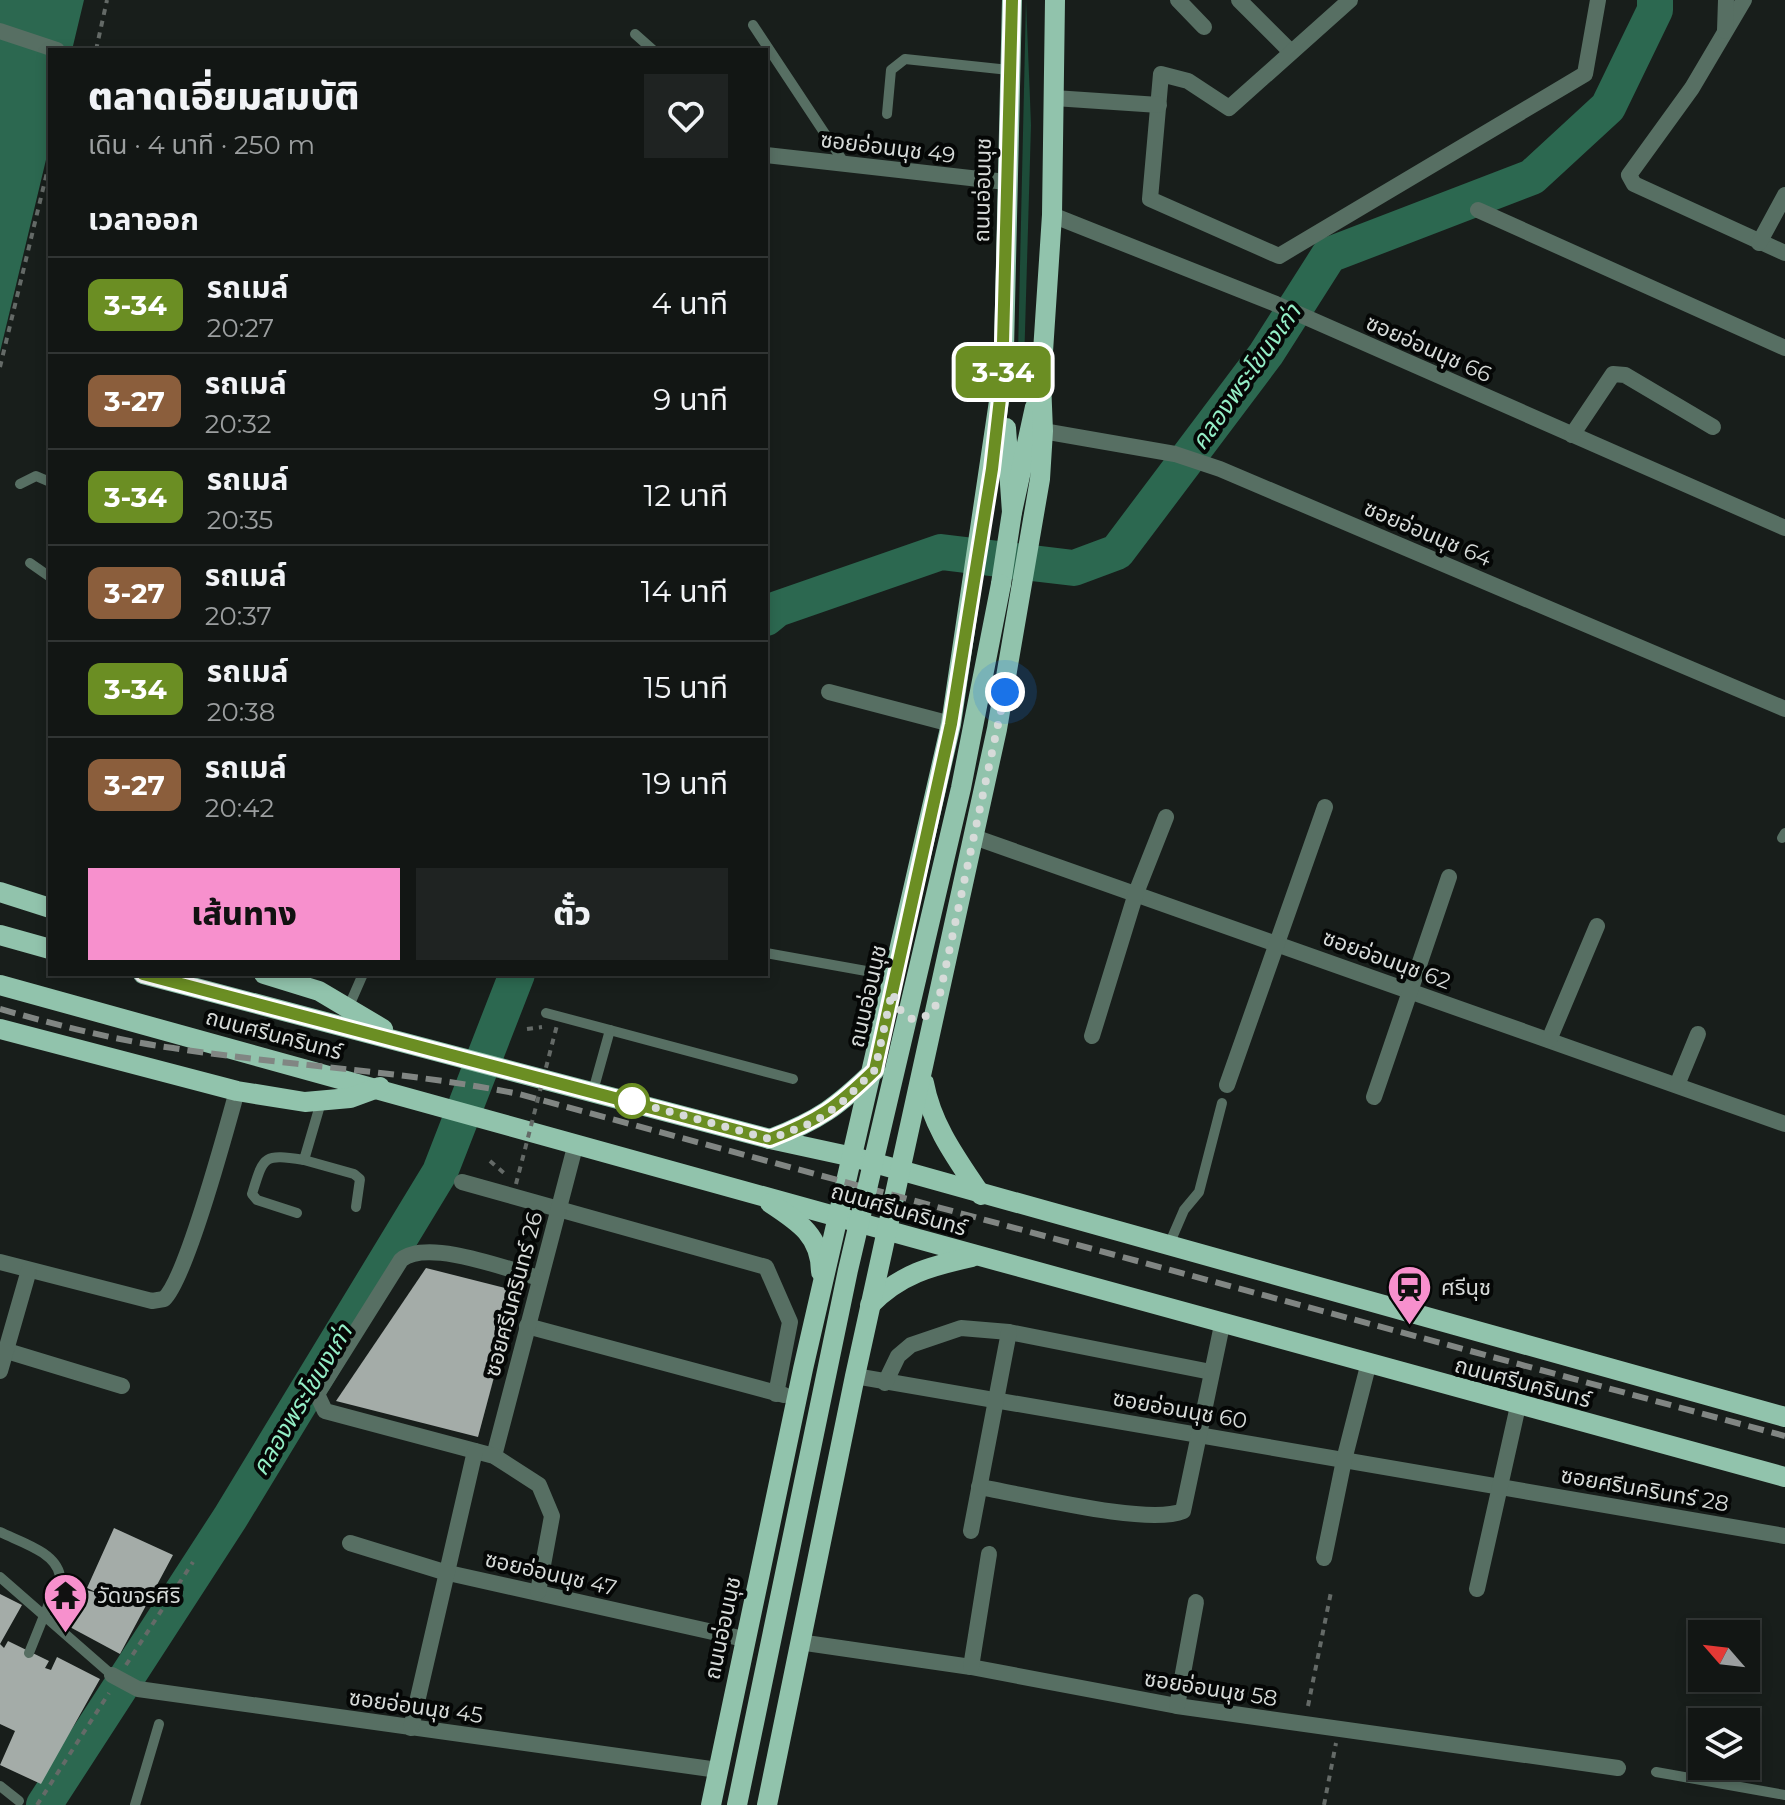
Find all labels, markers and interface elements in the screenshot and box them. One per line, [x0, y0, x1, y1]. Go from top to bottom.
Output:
text: ตลาดเอี่ยมสมบัติ [88, 72, 360, 119]
button: heart [644, 74, 728, 158]
street label: ซอยอ่อนนุช 49 [819, 126, 957, 169]
text: เดิน · 4 นาที · 250 m [88, 129, 315, 161]
street label: ถนนอ่อนนุช [968, 138, 997, 243]
text: เวลาออก [88, 201, 199, 238]
text: รถเมล์ [207, 269, 289, 306]
text: 4 นาที [651, 285, 728, 322]
text: 3-34 [104, 288, 167, 322]
water label: คลองพระโขนงเก่า [1185, 297, 1307, 455]
street label: ซอยอ่อนนุช 66 [1362, 309, 1496, 388]
text: 20:27 [207, 312, 274, 344]
line badge: 3-34 [947, 346, 1059, 398]
text: 3-34 [972, 355, 1034, 389]
text: รถเมล์ [205, 365, 287, 402]
text: 9 นาที [653, 381, 728, 418]
text: 3-27 [104, 384, 165, 418]
text: 20:32 [205, 408, 272, 440]
text: รถเมล์ [207, 461, 289, 498]
text: 12 นาที [643, 477, 728, 514]
text: 3-34 [104, 480, 167, 514]
street label: ซอยอ่อนนุช 64 [1360, 494, 1496, 573]
text: 20:35 [207, 504, 273, 536]
text: รถเมล์ [205, 557, 287, 594]
text: 14 นาที [641, 573, 728, 610]
text: 3-27 [104, 576, 165, 610]
text: 20:37 [205, 600, 272, 632]
text: รถเมล์ [207, 653, 289, 690]
text: 15 นาที [643, 669, 728, 706]
text: 3-34 [104, 672, 167, 706]
your location [985, 672, 1025, 712]
text: 20:38 [207, 696, 275, 728]
text: รถเมล์ [205, 749, 287, 786]
text: 19 นาที [642, 765, 728, 802]
text: 3-27 [104, 768, 165, 802]
text: 20:42 [205, 792, 274, 824]
button: เส้นทาง [88, 868, 400, 960]
button: ตั๋ว [416, 868, 728, 960]
street label: ซอยอ่อนนุช 62 [1319, 924, 1454, 995]
street label: ถนนอ่อนนุช [843, 942, 892, 1050]
street label: ถนนศรีนครินทร์ [203, 1003, 346, 1066]
unlabelled marker [615, 1084, 649, 1118]
street label: ถนนศรีนครินทร์ [828, 1177, 971, 1242]
street label: ซอยศรีนครินทร์ 26 [479, 1209, 548, 1379]
station icon: ศรีนุช [1386, 1263, 1434, 1326]
place label: ศรีนุช [1441, 1274, 1491, 1301]
water label: คลองพระโขนงเก่า [245, 1318, 359, 1480]
street label: ถนนศรีนครินทร์ [1452, 1351, 1595, 1414]
street label: ซอยอ่อนนุช 60 [1111, 1384, 1249, 1435]
street label: ซอยศรีนครินทร์ 28 [1559, 1461, 1731, 1518]
street label: ซอยอ่อนนุช 47 [482, 1545, 619, 1602]
temple icon: วัดขจรศิริ [42, 1571, 90, 1634]
street label: ถนนอ่อนนุช [698, 1574, 747, 1682]
place label: วัดขจรศิริ [97, 1582, 180, 1609]
north arrow [1688, 1620, 1760, 1692]
map controls [1688, 1620, 1760, 1780]
street label: ซอยอ่อนนุช 58 [1142, 1665, 1279, 1712]
street label: ซอยอ่อนนุช 45 [347, 1684, 485, 1729]
button: layers [1688, 1708, 1760, 1780]

